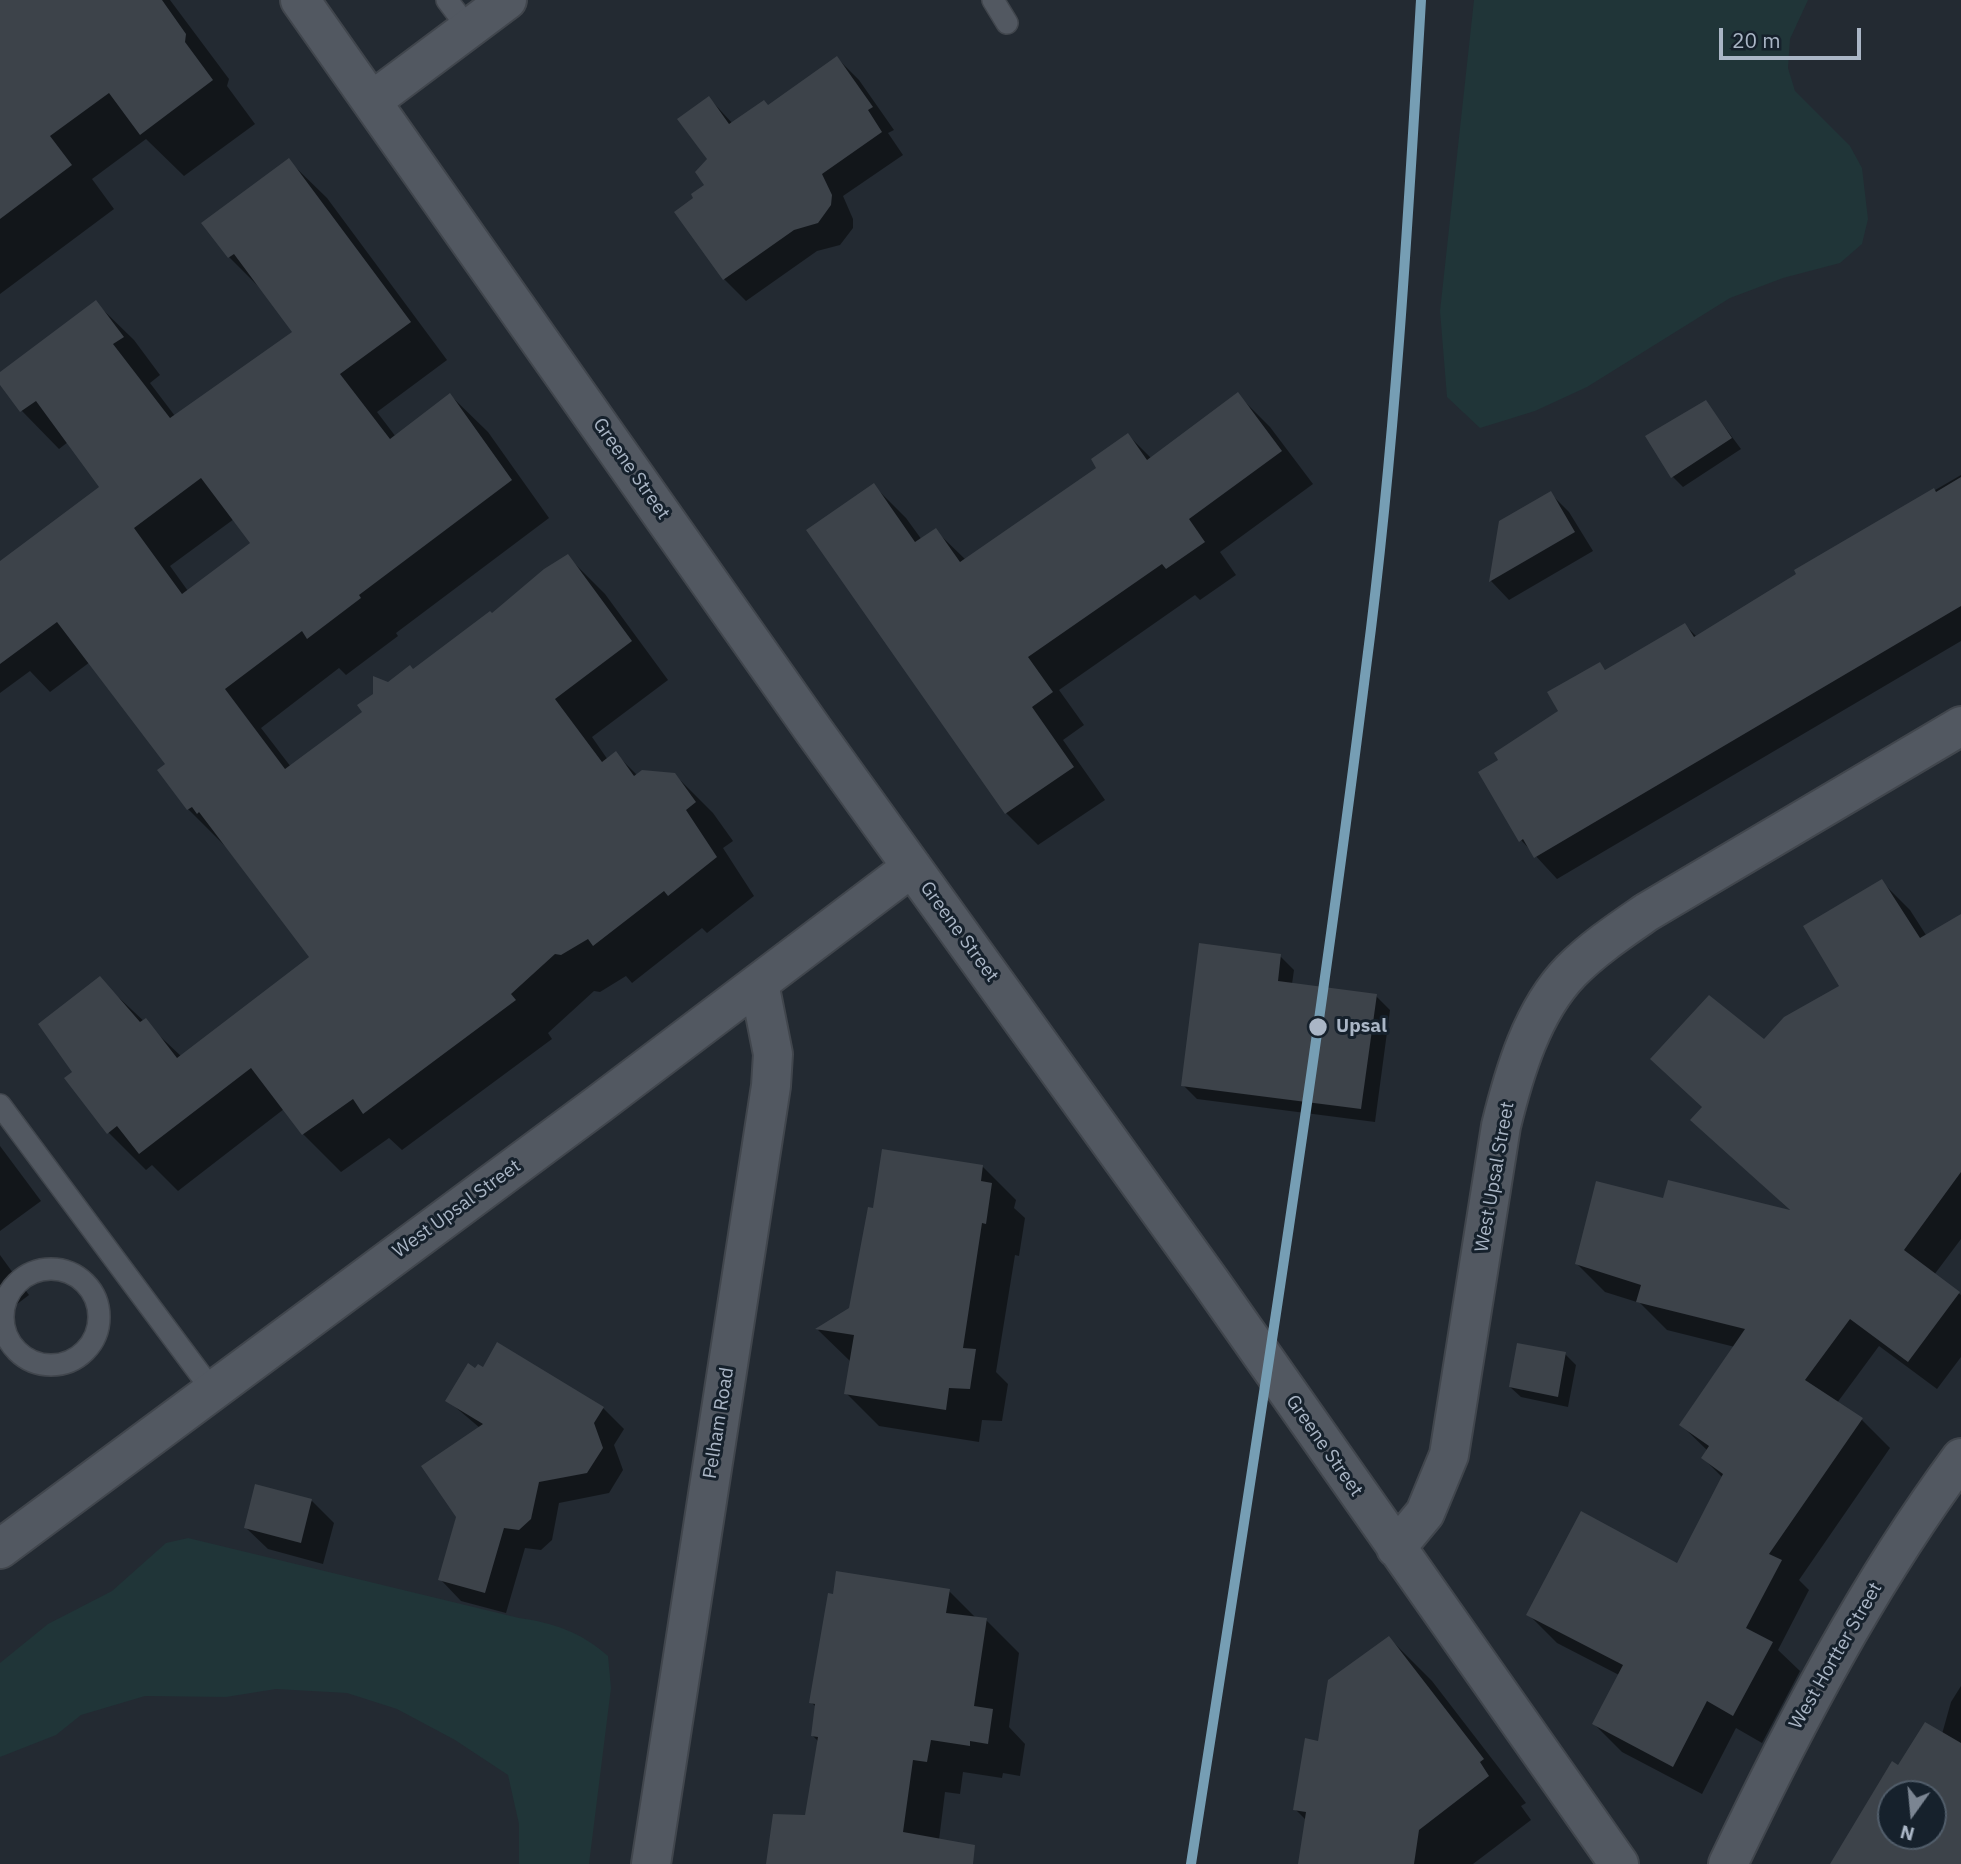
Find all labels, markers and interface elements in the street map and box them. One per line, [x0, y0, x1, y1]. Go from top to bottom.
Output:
scale bar [1723, 14, 1865, 58]
text: 20 m [1732, 26, 1781, 54]
street label: Greene Street [588, 414, 674, 524]
street label: Greene Street [915, 877, 1003, 987]
marker: Upsal [1307, 1016, 1329, 1038]
place label: Upsal [1336, 1016, 1387, 1038]
street label: West Upsal Street [1471, 1100, 1519, 1254]
street label: West Upsal Street [389, 1155, 525, 1263]
street label: Pelham Road [699, 1366, 739, 1480]
street label: Greene Street [1281, 1391, 1367, 1501]
street label: West Hortter Street [1785, 1579, 1887, 1733]
north arrow [1877, 1780, 1947, 1850]
text: N [1897, 1820, 1917, 1847]

